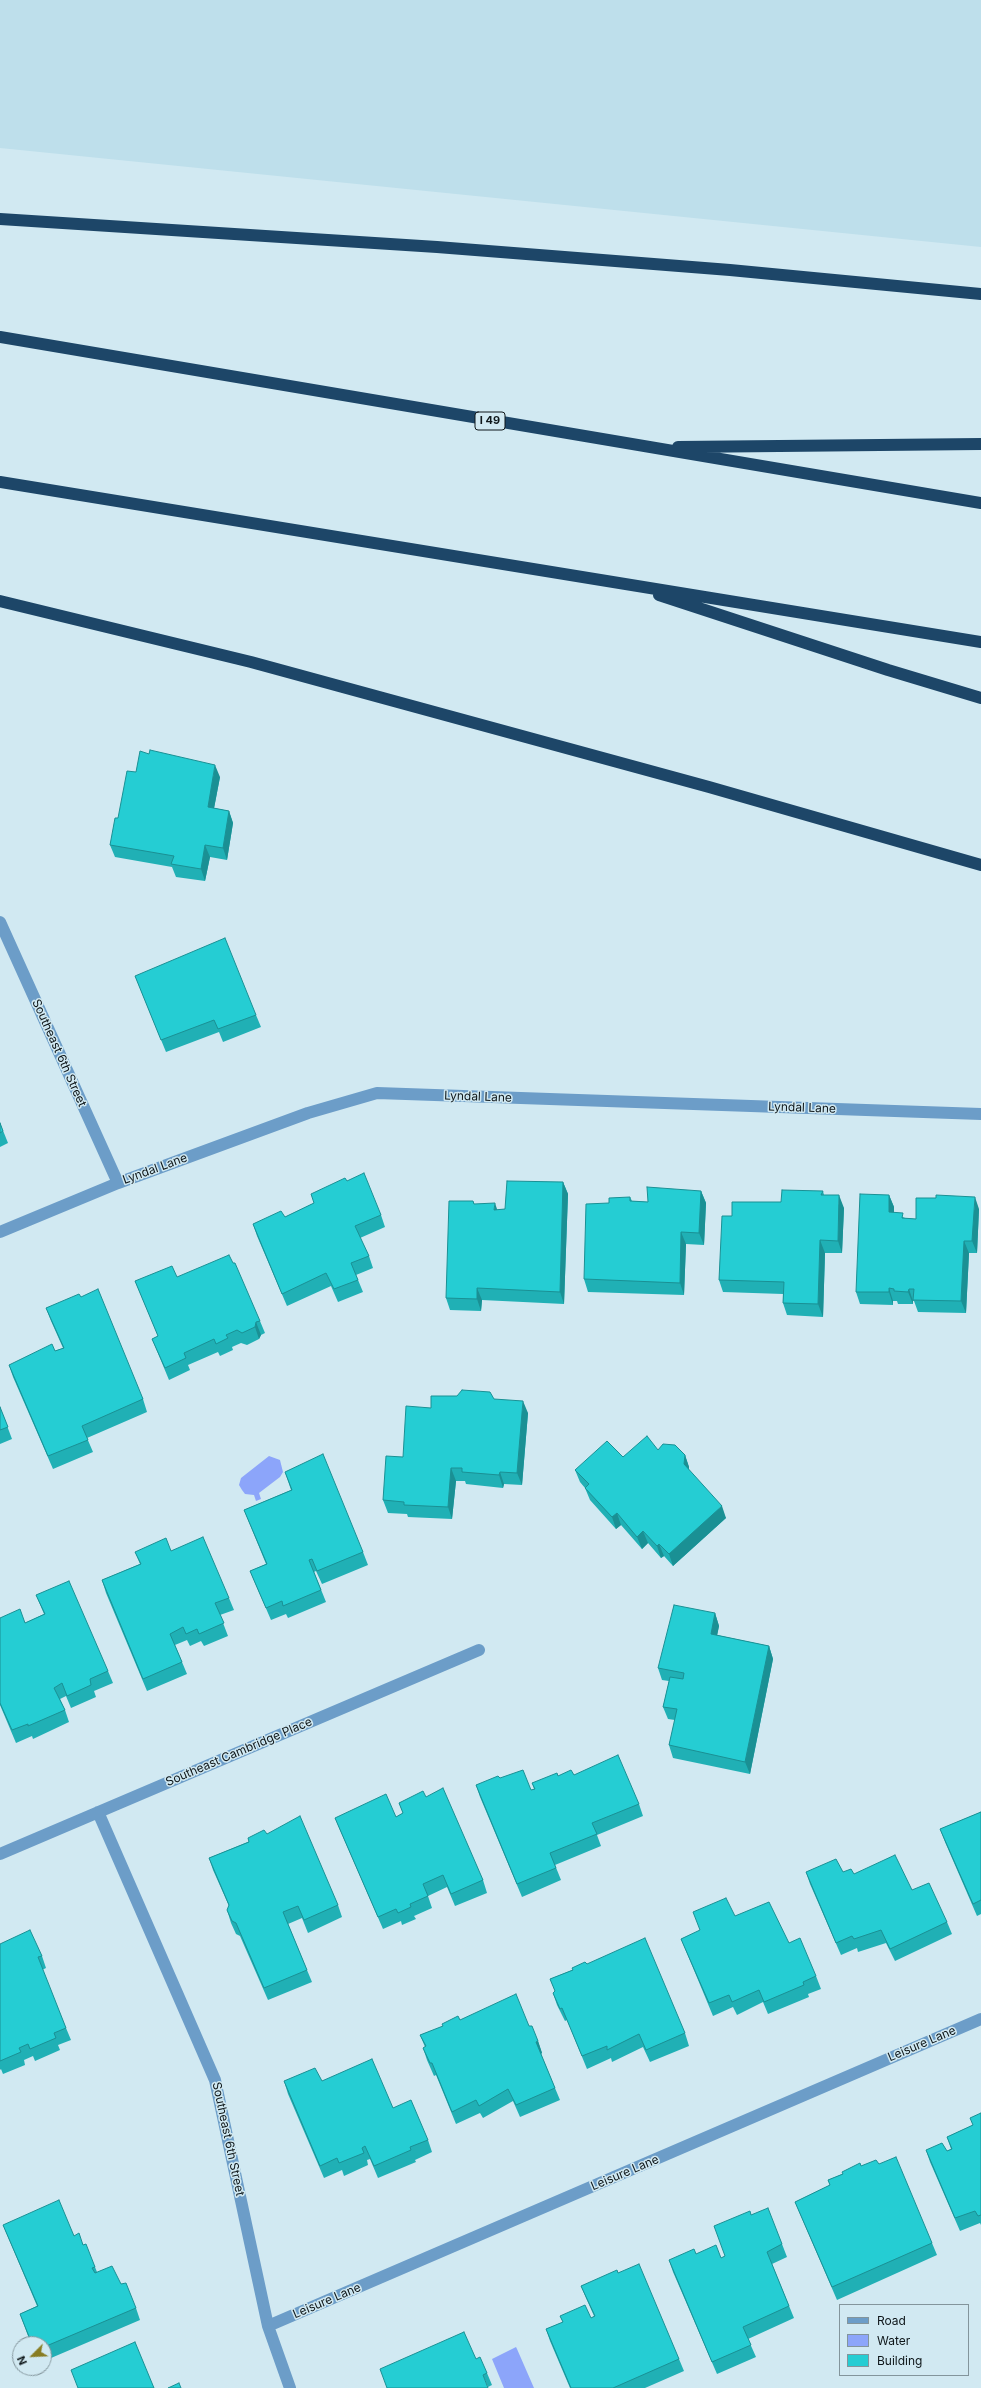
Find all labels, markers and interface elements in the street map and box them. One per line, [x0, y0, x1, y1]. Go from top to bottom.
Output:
road number: I 49 [475, 412, 505, 430]
street label: Southeast 6th Street [29, 997, 89, 1109]
street label: Lyndal Lane [444, 1089, 512, 1105]
street label: Lyndal Lane [768, 1100, 836, 1116]
street label: Lyndal Lane [121, 1151, 189, 1187]
street label: Southeast Cambridge Place [164, 1715, 314, 1789]
street label: Leisure Lane [886, 2023, 958, 2065]
street label: Southeast 6th Street [209, 2081, 247, 2197]
street label: Leisure Lane [589, 2152, 661, 2194]
street label: Leisure Lane [291, 2280, 363, 2322]
legend [839, 2304, 969, 2376]
text: Road [877, 2313, 906, 2328]
text: Water [877, 2333, 910, 2348]
north arrow [12, 2336, 52, 2376]
text: Building [877, 2353, 922, 2368]
text: N [14, 2354, 30, 2367]

